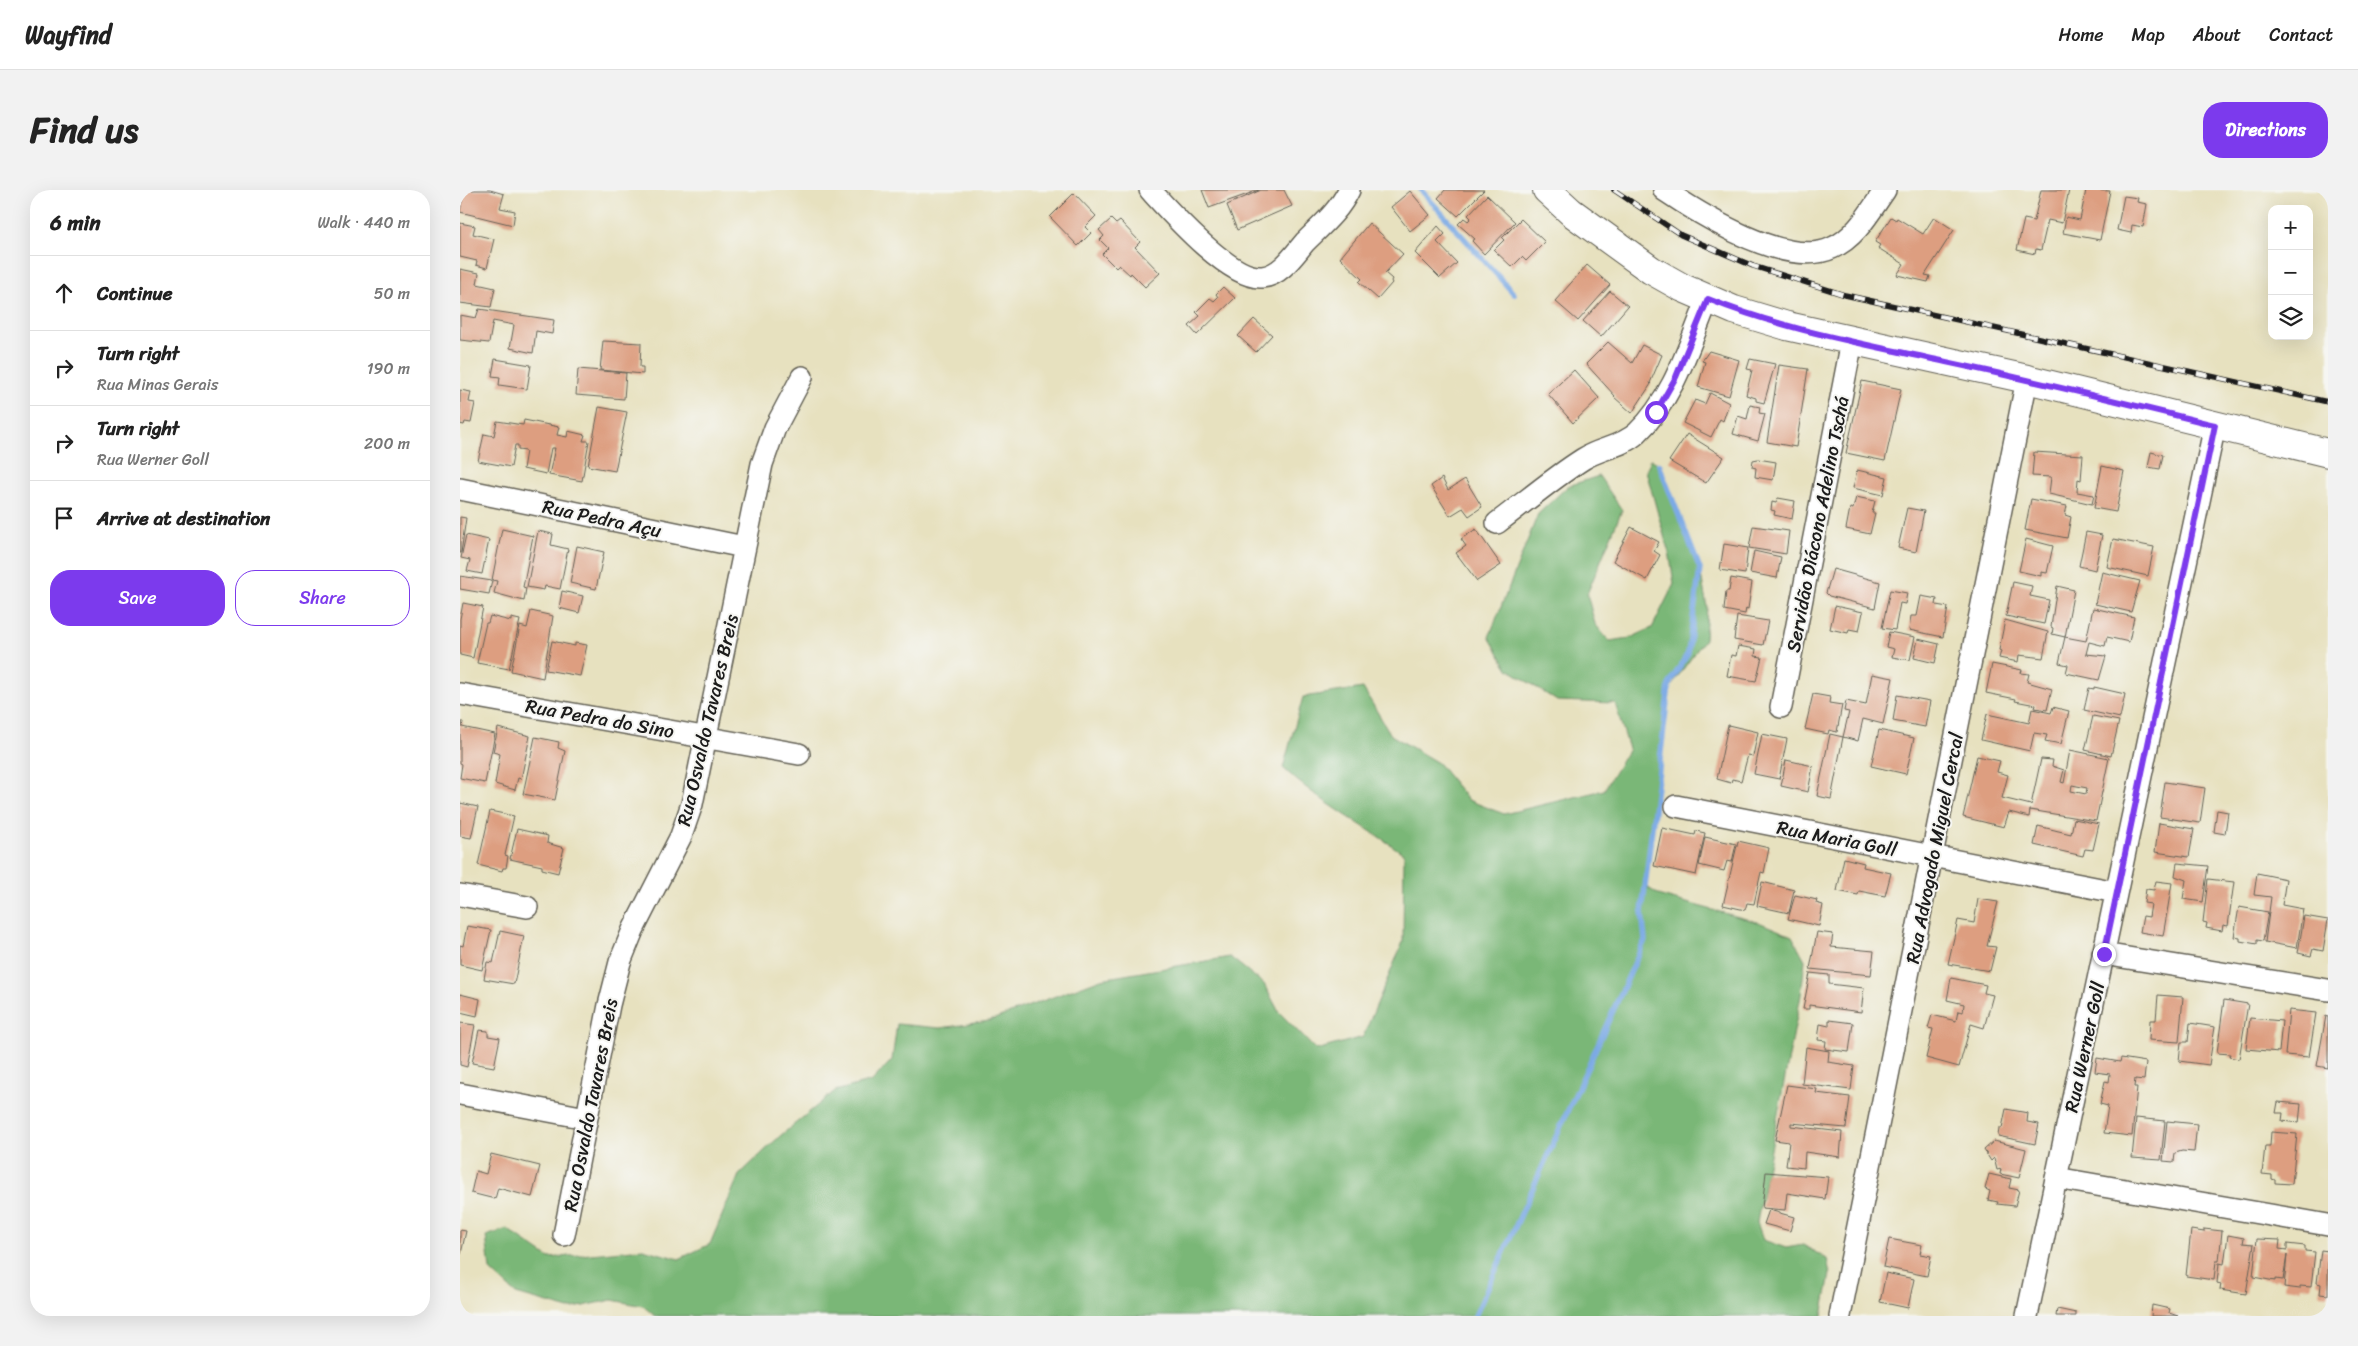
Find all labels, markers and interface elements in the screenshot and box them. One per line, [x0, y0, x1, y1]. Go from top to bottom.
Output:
text: Wayfind [25, 14, 111, 56]
text: Home [2059, 19, 2104, 51]
text: Map [2132, 19, 2165, 51]
text: About [2193, 19, 2241, 51]
text: Contact [2269, 19, 2333, 51]
text: Find us [30, 99, 138, 161]
button: Directions [2203, 102, 2328, 158]
text: 6 min [50, 204, 101, 242]
map controls [2268, 205, 2313, 340]
button: + [2268, 205, 2313, 250]
text: Walk · 440 m [317, 208, 410, 237]
button: − [2268, 250, 2313, 295]
text: Continue [97, 277, 173, 310]
icon: ahead [50, 279, 78, 307]
text: 50 m [374, 279, 410, 308]
button: layers [2268, 295, 2313, 340]
text: Turn right [97, 337, 179, 370]
icon: right [50, 354, 78, 382]
text: 190 m [367, 354, 410, 383]
text: Rua Minas Gerais [97, 370, 218, 399]
street label: Servidão Diácono Adelino Tschá [1776, 393, 1859, 655]
route start [1645, 401, 1668, 424]
text: Turn right [97, 412, 179, 445]
icon: right [50, 429, 78, 457]
text: 200 m [364, 429, 410, 458]
text: Rua Werner Goll [97, 445, 209, 474]
street label: Rua Pedra Açu [539, 490, 664, 547]
text: Arrive at destination [97, 502, 270, 535]
icon: arrive [50, 504, 78, 532]
button: Save [50, 570, 225, 626]
button: Share [235, 570, 410, 626]
street label: Rua Osvaldo Tavares Breis [667, 611, 748, 829]
street label: Rua Pedra do Sino [523, 689, 677, 748]
street label: Rua Advogado Miguel Cercal [1896, 729, 1973, 966]
street label: Rua Maria Goll [1774, 811, 1900, 866]
route end [2093, 943, 2116, 966]
street label: Rua Werner Goll [2055, 978, 2115, 1116]
street label: Rua Osvaldo Tavares Breis [554, 996, 627, 1214]

